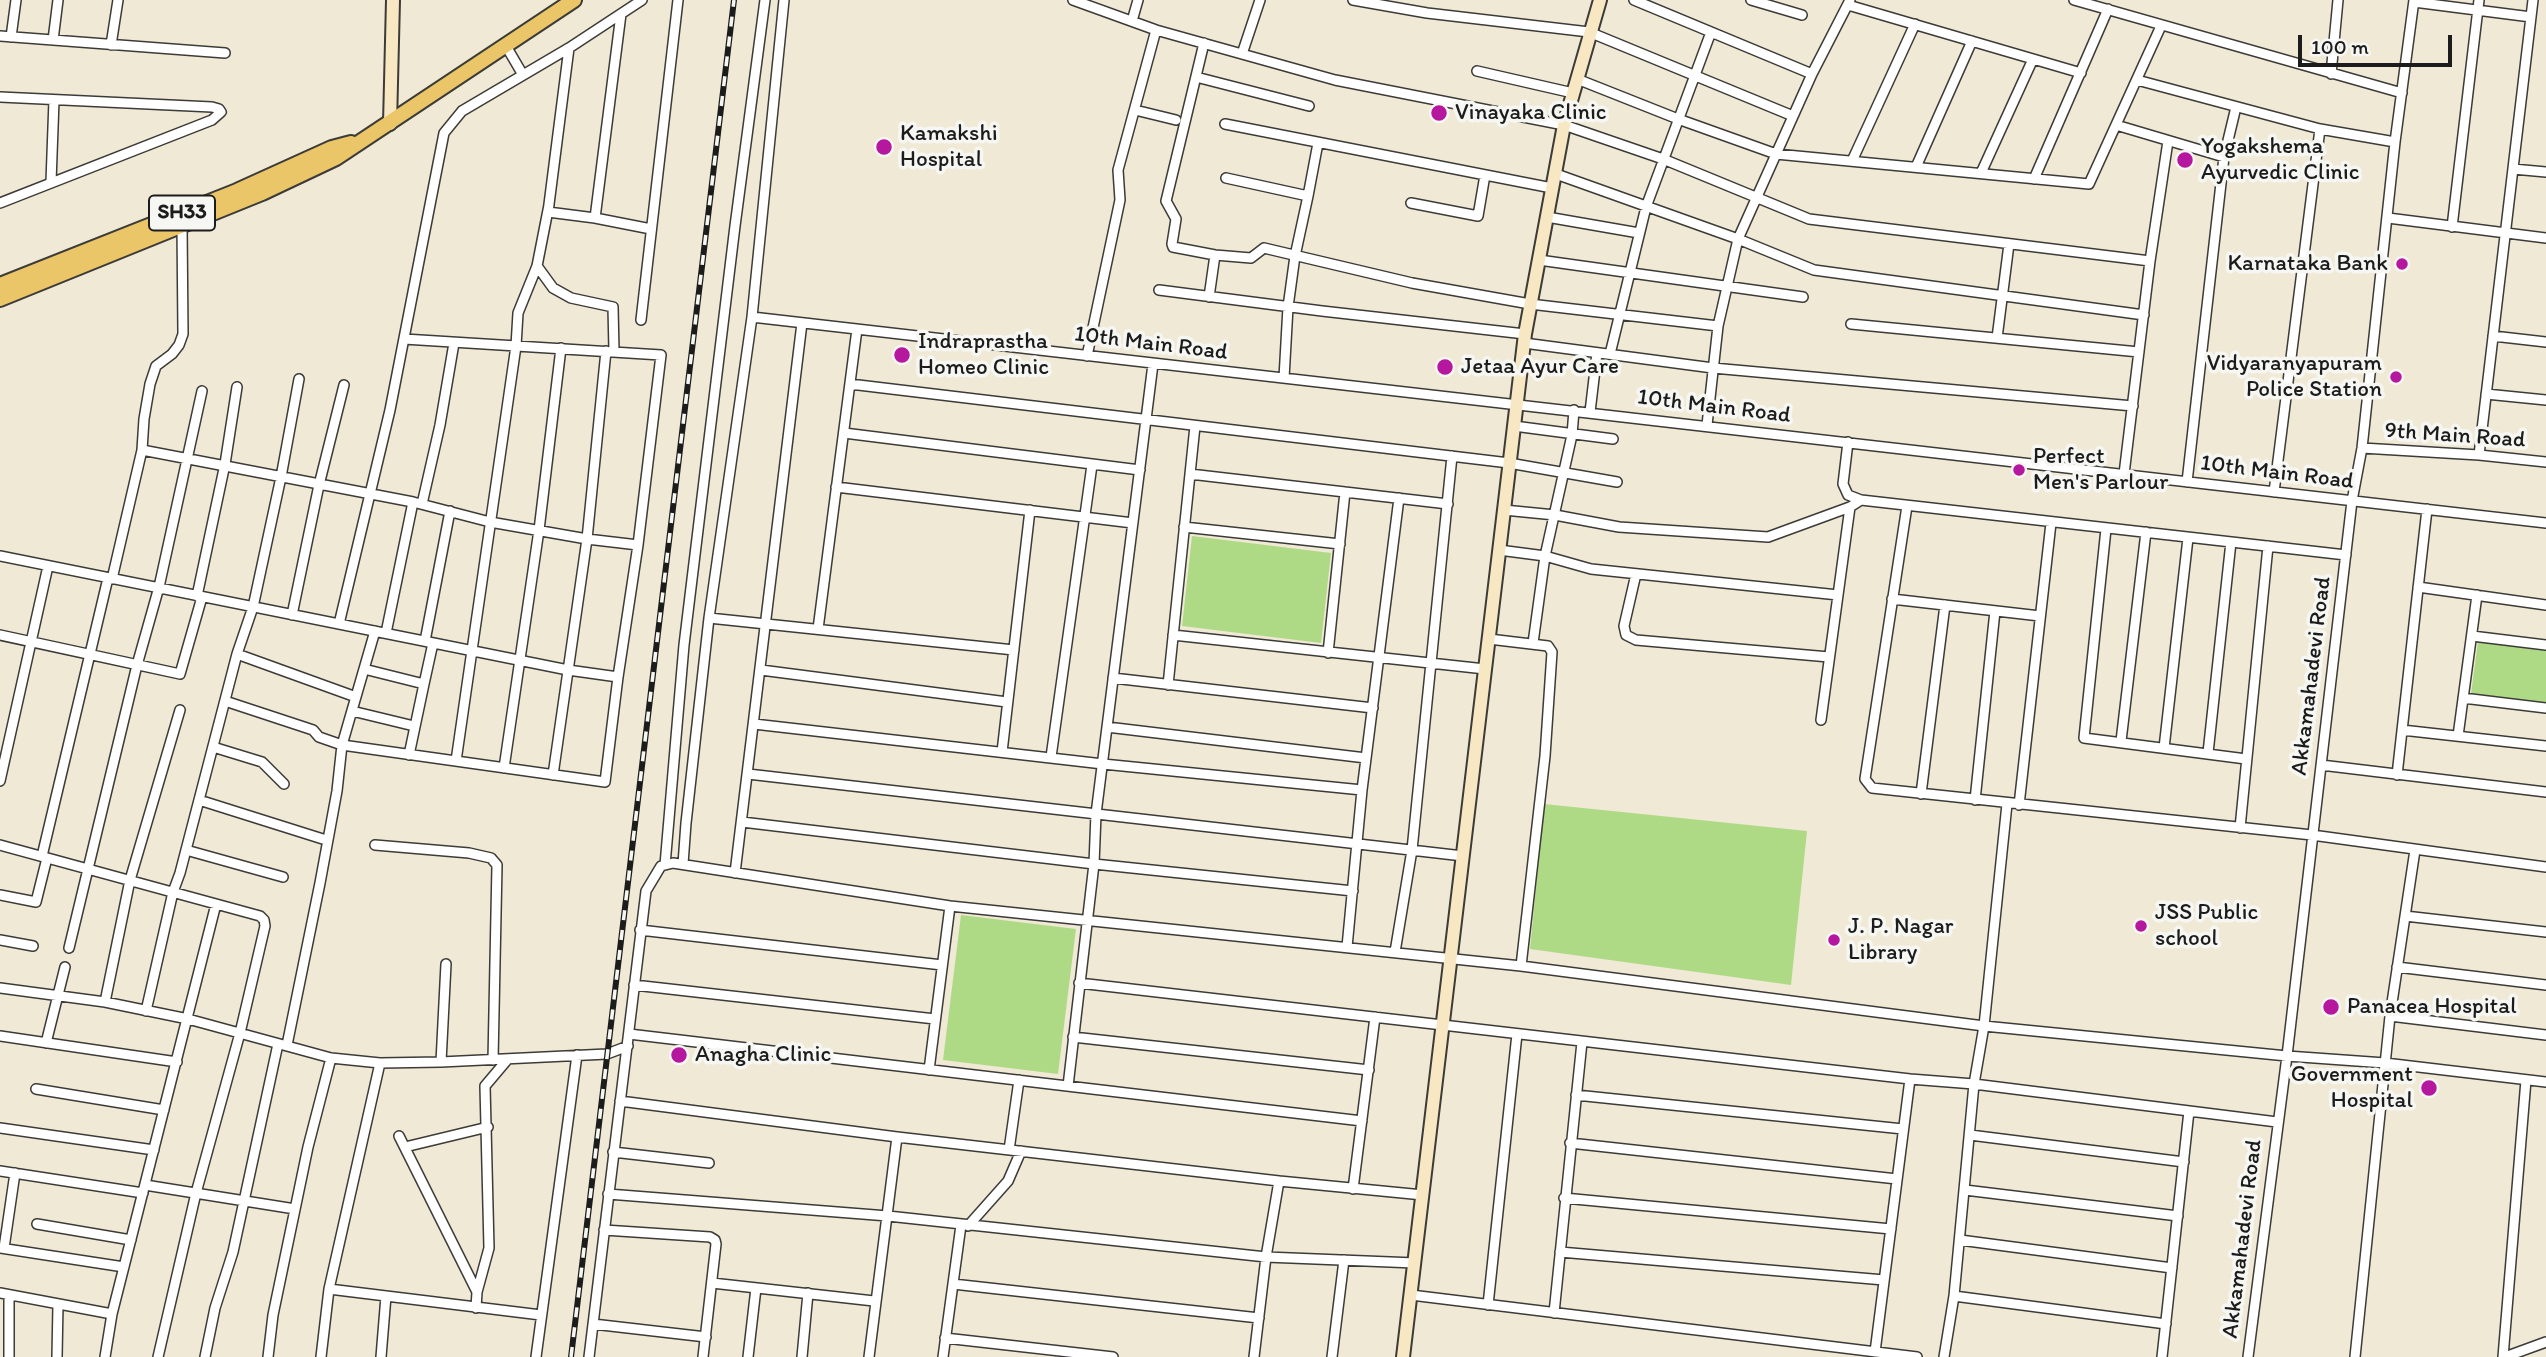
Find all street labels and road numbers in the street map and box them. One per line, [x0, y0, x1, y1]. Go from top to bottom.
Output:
road number: SH33 [149, 196, 215, 230]
street label: 10th Main Road [1073, 321, 1229, 367]
street label: 10th Main Road [1636, 384, 1792, 430]
street label: 9th Main Road [2384, 417, 2526, 455]
street label: 10th Main Road [2199, 450, 2355, 496]
street label: Akkamahadevi Road [2286, 575, 2338, 777]
street label: Akkamahadevi Road [2217, 1138, 2269, 1340]

